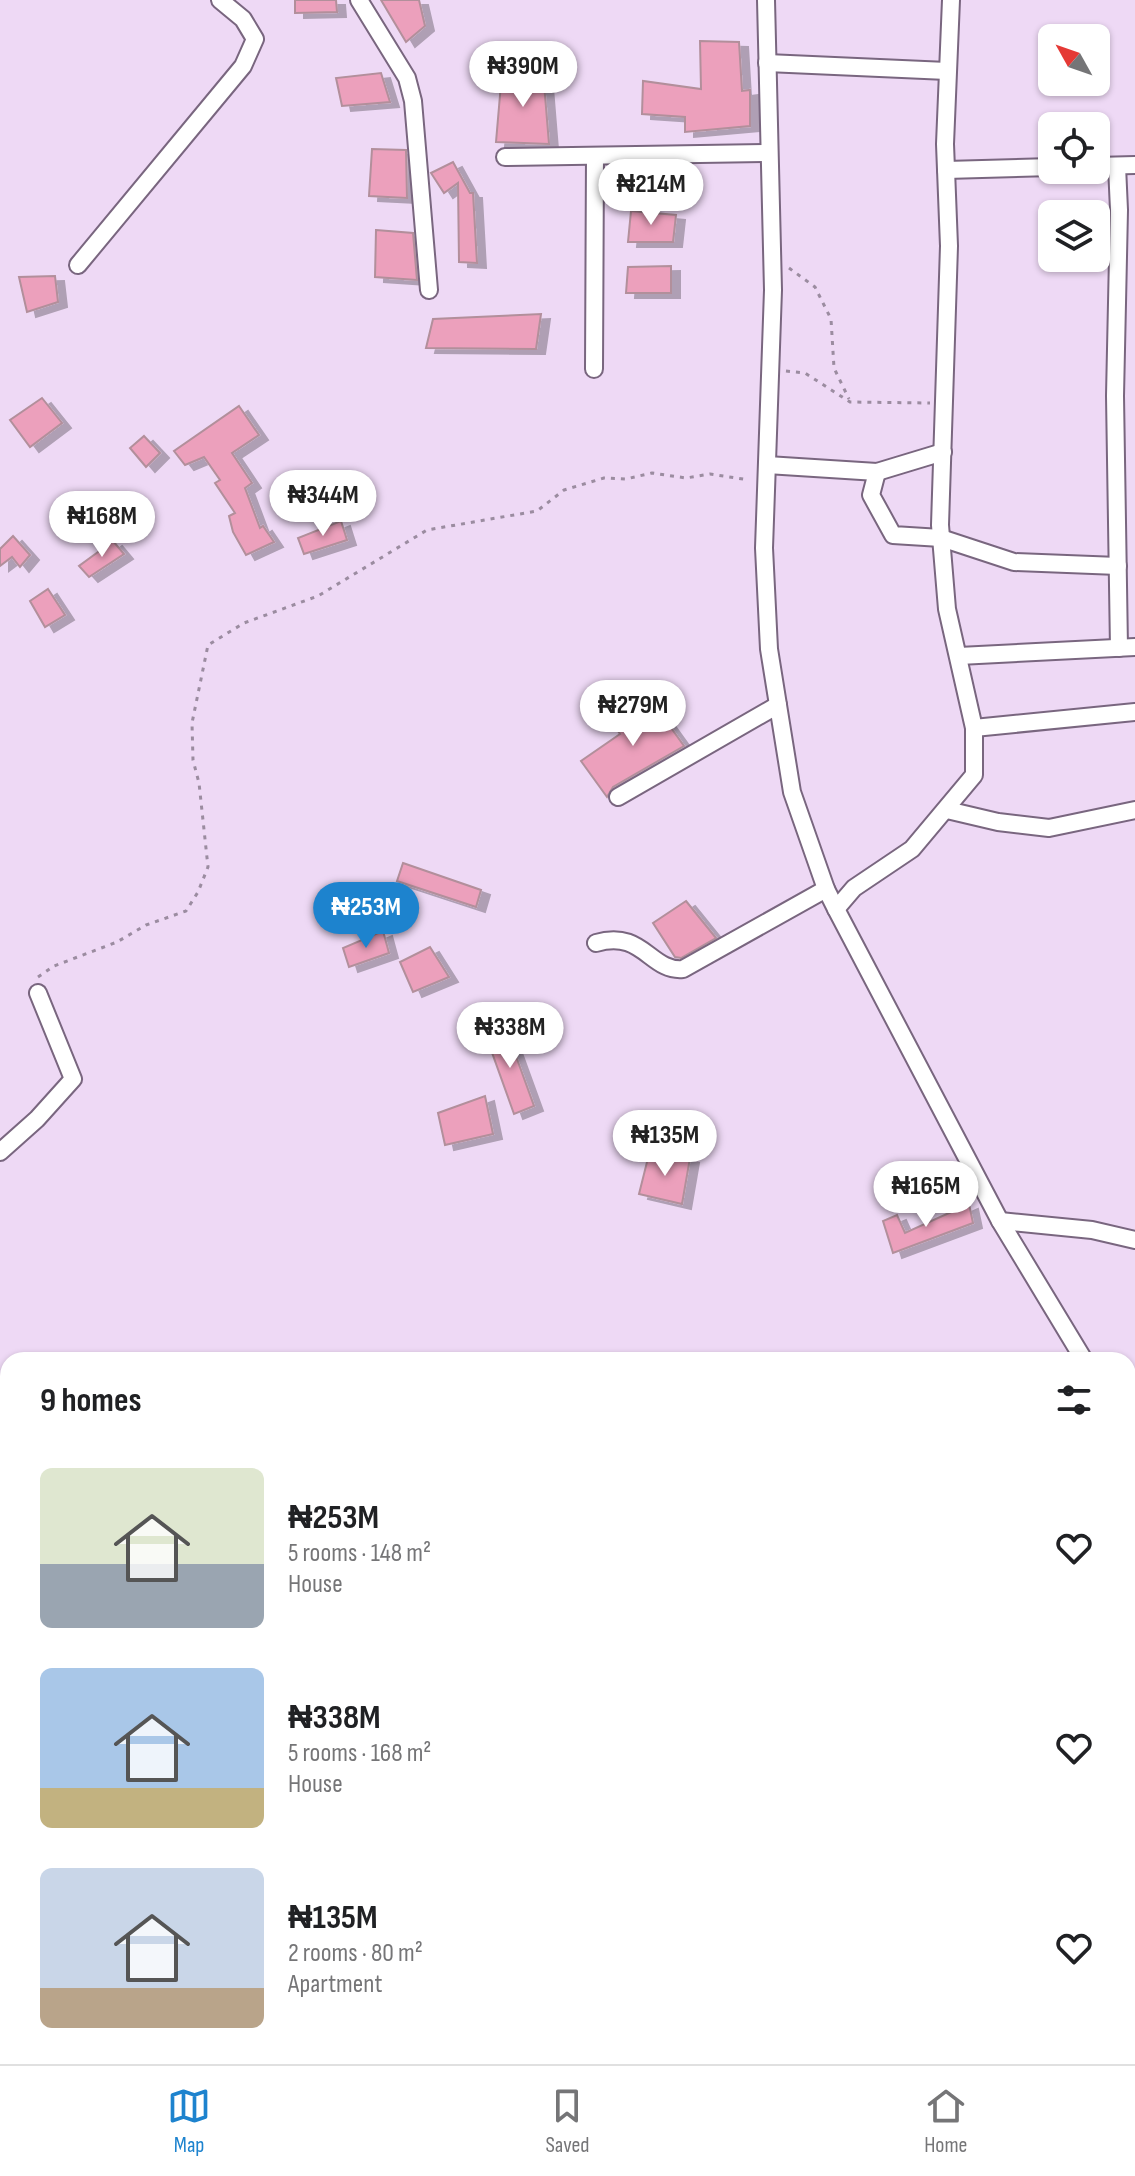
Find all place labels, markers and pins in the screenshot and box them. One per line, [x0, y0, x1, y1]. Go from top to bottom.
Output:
pin: ₦390M [467, 41, 579, 109]
pin: ₦214M [595, 159, 707, 227]
pin: ₦344M [267, 470, 379, 538]
pin: ₦168M [46, 491, 158, 559]
pin: ₦279M [577, 680, 689, 748]
pin: ₦253M [310, 882, 422, 950]
pin: ₦338M [454, 1002, 566, 1070]
pin: ₦135M [609, 1110, 721, 1178]
pin: ₦165M [870, 1161, 982, 1229]

